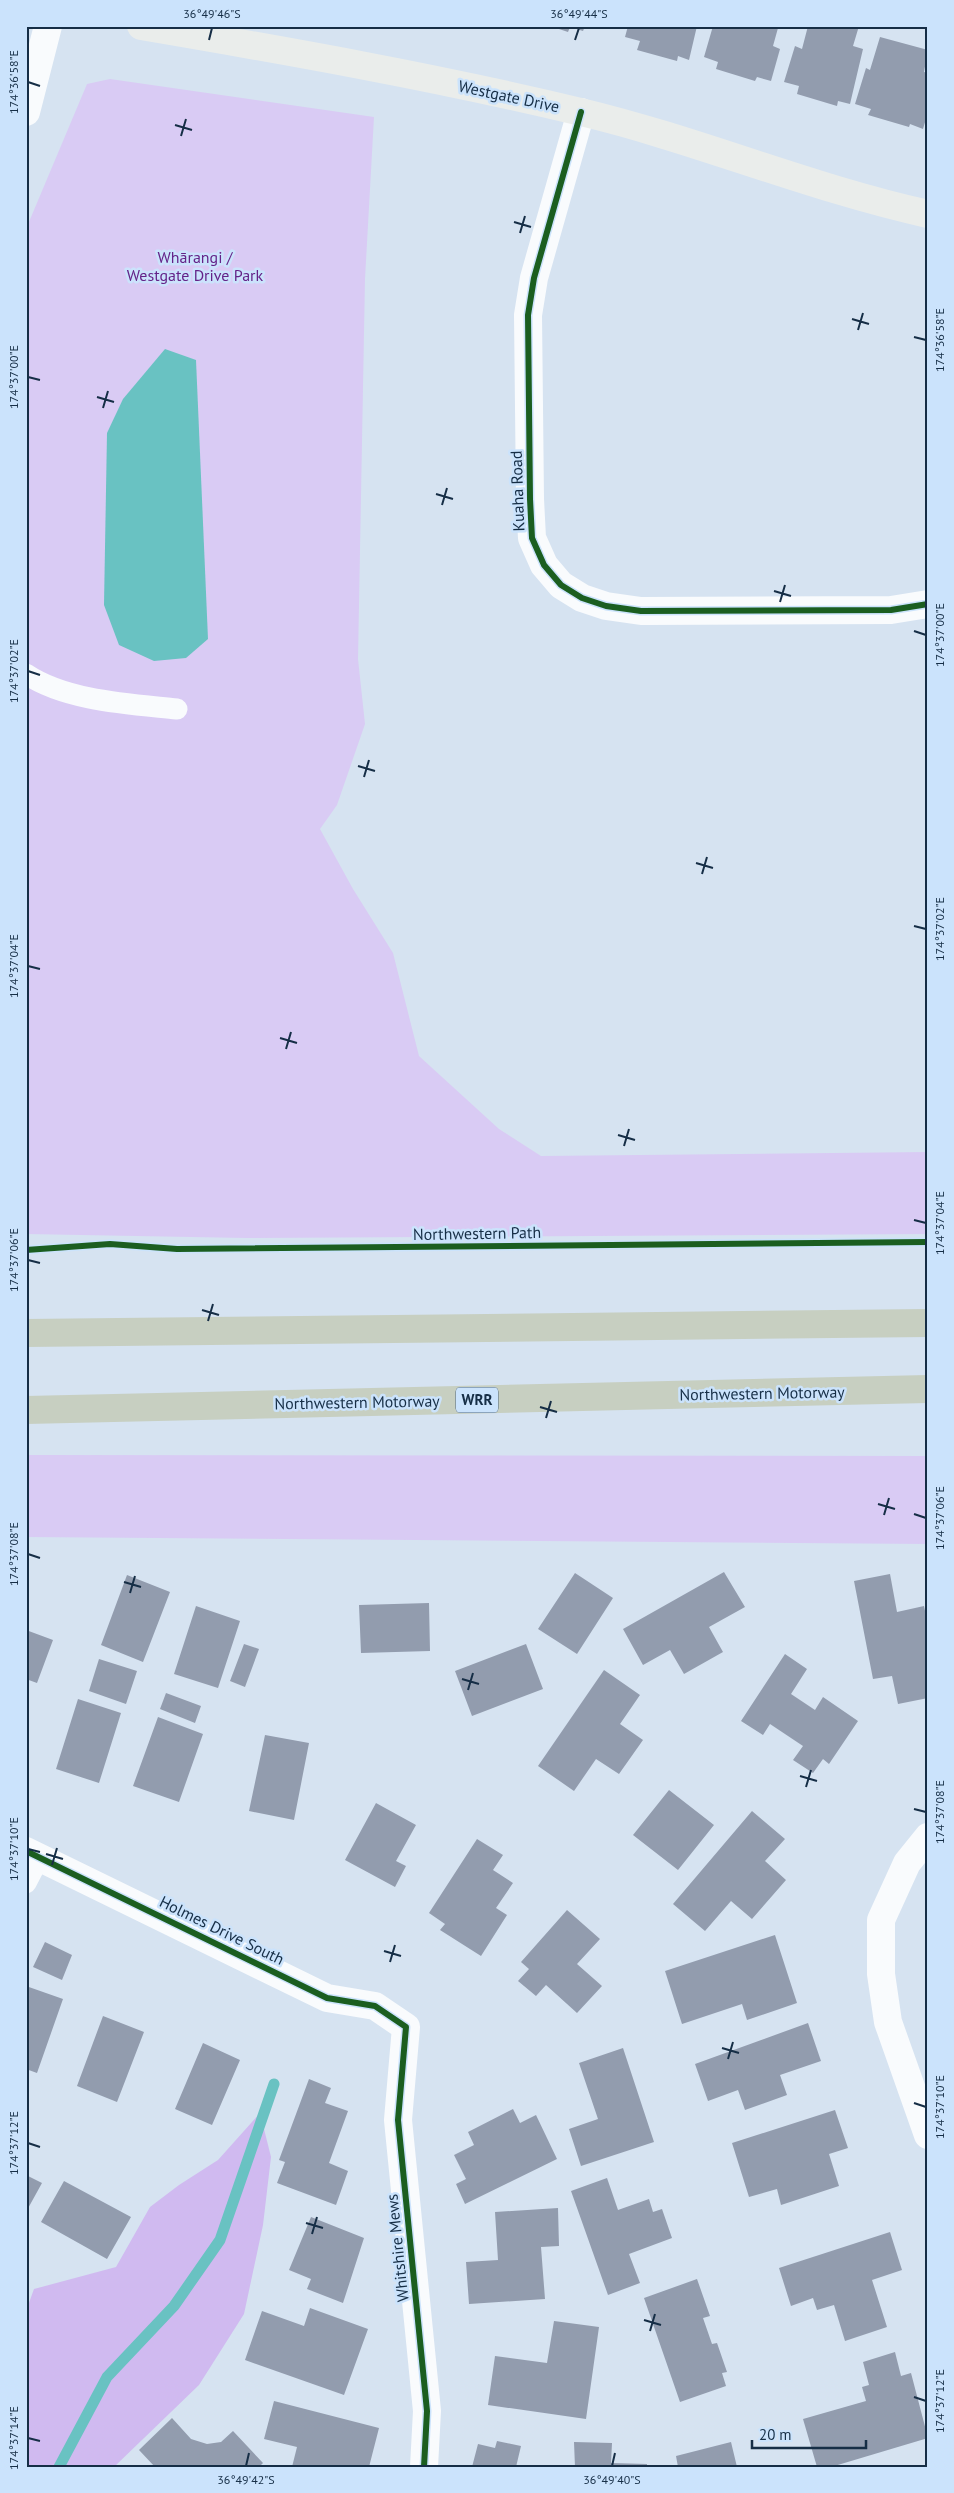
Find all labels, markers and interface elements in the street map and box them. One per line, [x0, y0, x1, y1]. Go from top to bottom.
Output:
text: 36°49'46"S [183, 6, 241, 21]
text: 36°49'44"S [550, 6, 608, 21]
text: 174°36'58"E [6, 50, 21, 114]
street label: Westgate Drive [457, 76, 561, 116]
park label: Whārangi / Westgate Drive Park [127, 247, 264, 285]
text: 174°36'58"E [932, 308, 947, 372]
text: 174°37'00"E [6, 345, 21, 409]
street label: Kuaha Road [506, 450, 528, 532]
text: 174°37'00"E [932, 603, 947, 667]
text: 174°37'02"E [6, 639, 21, 703]
text: 174°37'02"E [932, 897, 947, 961]
text: 174°37'04"E [6, 934, 21, 998]
text: 174°37'04"E [932, 1191, 947, 1255]
street label: Northwestern Path [413, 1222, 541, 1244]
text: 174°37'06"E [6, 1228, 21, 1292]
street label: Northwestern Motorway [679, 1382, 845, 1404]
road number: WRR [456, 1388, 498, 1412]
street label: Northwestern Motorway [274, 1391, 440, 1413]
text: 174°37'06"E [932, 1486, 947, 1550]
text: 174°37'08"E [6, 1522, 21, 1586]
text: 174°37'08"E [932, 1780, 947, 1844]
text: 174°37'10"E [6, 1817, 21, 1881]
street label: Holmes Drive South [156, 1891, 288, 1969]
text: 174°37'10"E [932, 2075, 947, 2139]
text: 174°37'12"E [6, 2111, 21, 2175]
street label: Whitshire Mews [381, 2193, 413, 2303]
text: 174°37'12"E [932, 2369, 947, 2433]
text: 174°37'14"E [6, 2406, 21, 2470]
scale bar [752, 2418, 865, 2450]
text: 20 m [759, 2425, 792, 2444]
text: 36°49'42"S [217, 2472, 275, 2487]
text: 36°49'40"S [583, 2472, 641, 2487]

